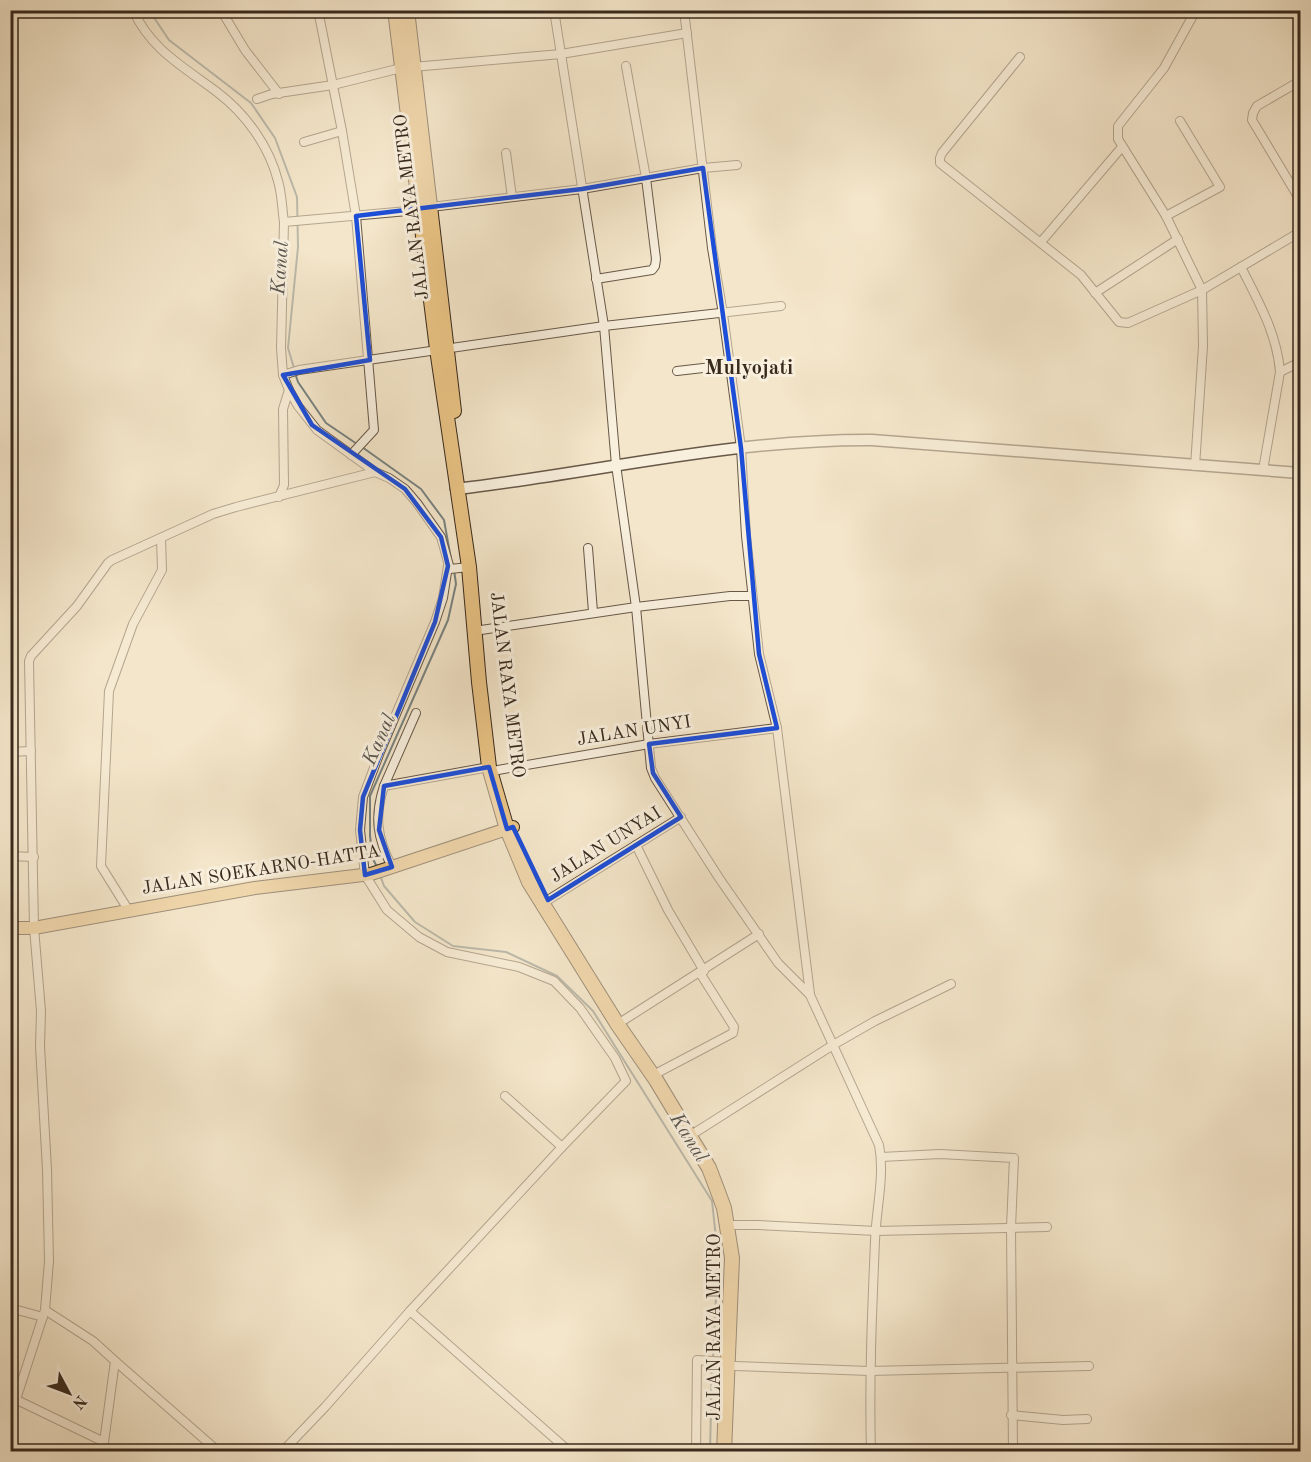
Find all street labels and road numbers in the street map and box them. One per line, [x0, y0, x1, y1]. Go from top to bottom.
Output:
street label: JALAN RAYA METRO [392, 113, 432, 301]
street label: JALAN RAYA METRO [487, 591, 527, 779]
street label: JALAN UNYI [576, 713, 692, 749]
street label: JALAN UNYAI [547, 804, 665, 886]
street label: JALAN SOEKARNO-HATTA [141, 842, 382, 898]
street label: JALAN RAYA METRO [706, 1233, 724, 1421]

